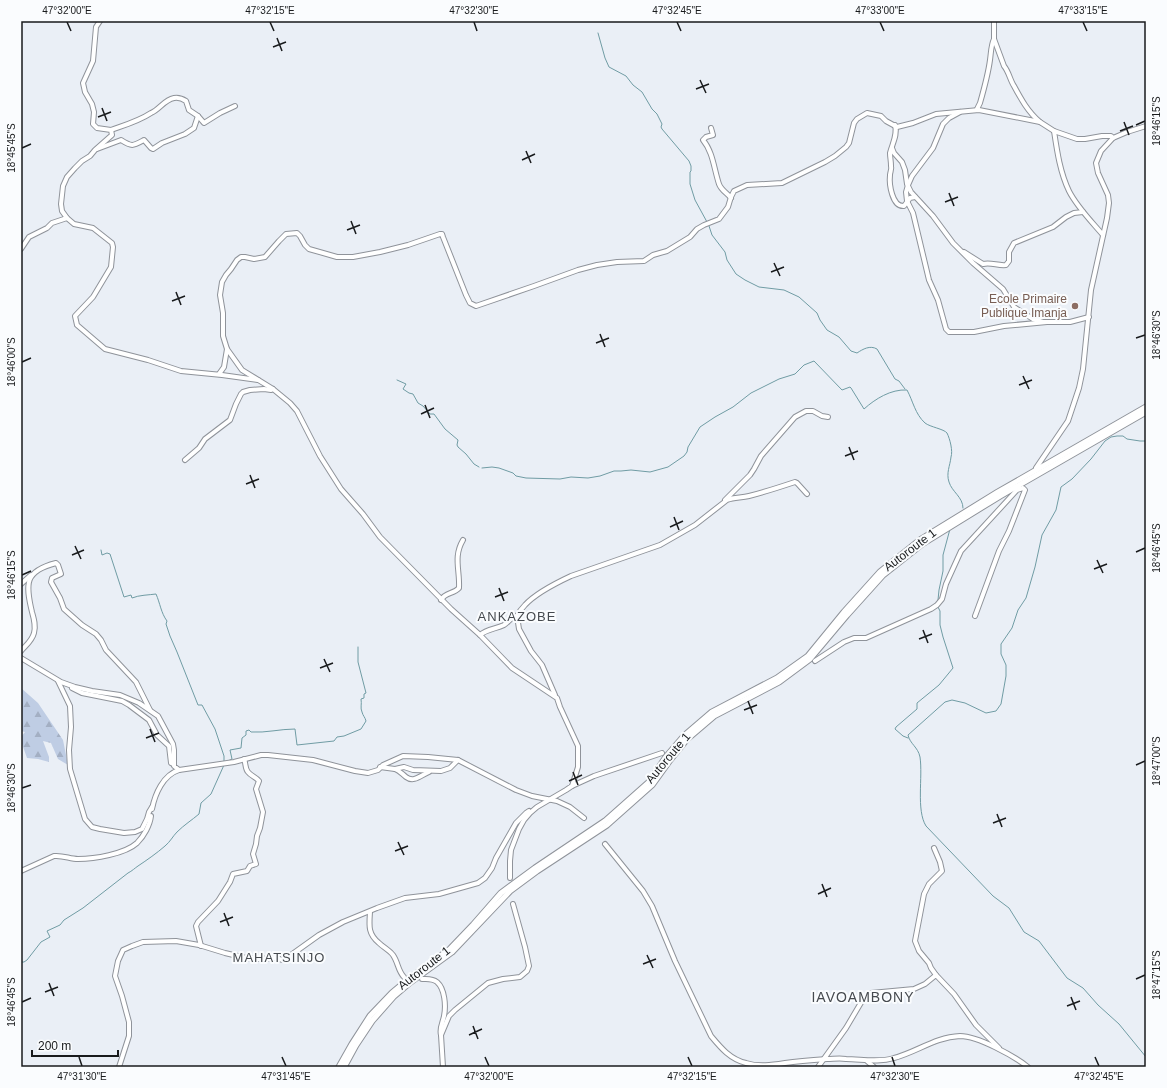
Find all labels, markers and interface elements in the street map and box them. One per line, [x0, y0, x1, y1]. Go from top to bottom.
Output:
text: 47°32'00"E [42, 5, 92, 16]
text: 47°32'15"E [245, 5, 295, 16]
text: 47°32'30"E [449, 5, 499, 16]
text: 47°32'45"E [652, 5, 702, 16]
text: 47°33'00"E [855, 5, 905, 16]
text: 47°33'15"E [1058, 5, 1108, 16]
text: 18°46'15"S [1151, 96, 1162, 146]
text: 18°45'45"S [6, 123, 17, 173]
place label: Ecole Primaire Publique Imanja [981, 292, 1067, 320]
marker: Ecole Primaire Publique Imanja [1070, 301, 1080, 311]
text: 18°46'30"S [1151, 310, 1162, 360]
text: 18°46'00"S [6, 337, 17, 387]
text: 18°46'45"S [1151, 523, 1162, 573]
street label: Autoroute 1 [881, 526, 939, 574]
text: 18°46'15"S [6, 550, 17, 600]
district label: ANKAZOBE [478, 609, 556, 624]
street label: Autoroute 1 [643, 729, 694, 786]
text: 18°47'00"S [1151, 736, 1162, 786]
text: 18°46'30"S [6, 763, 17, 813]
street label: Autoroute 1 [395, 943, 453, 993]
district label: MAHATSINJO [233, 950, 325, 965]
text: 18°47'15"S [1151, 950, 1162, 1000]
text: 18°46'45"S [6, 977, 17, 1027]
district label: IAVOAMBONY [811, 989, 915, 1005]
scale bar [32, 1032, 118, 1058]
text: 200 m [38, 1039, 71, 1053]
text: 47°31'30"E [57, 1071, 107, 1082]
text: 47°31'45"E [261, 1071, 311, 1082]
text: 47°32'00"E [464, 1071, 514, 1082]
text: 47°32'15"E [667, 1071, 717, 1082]
text: 47°32'30"E [870, 1071, 920, 1082]
text: 47°32'45"E [1074, 1071, 1124, 1082]

